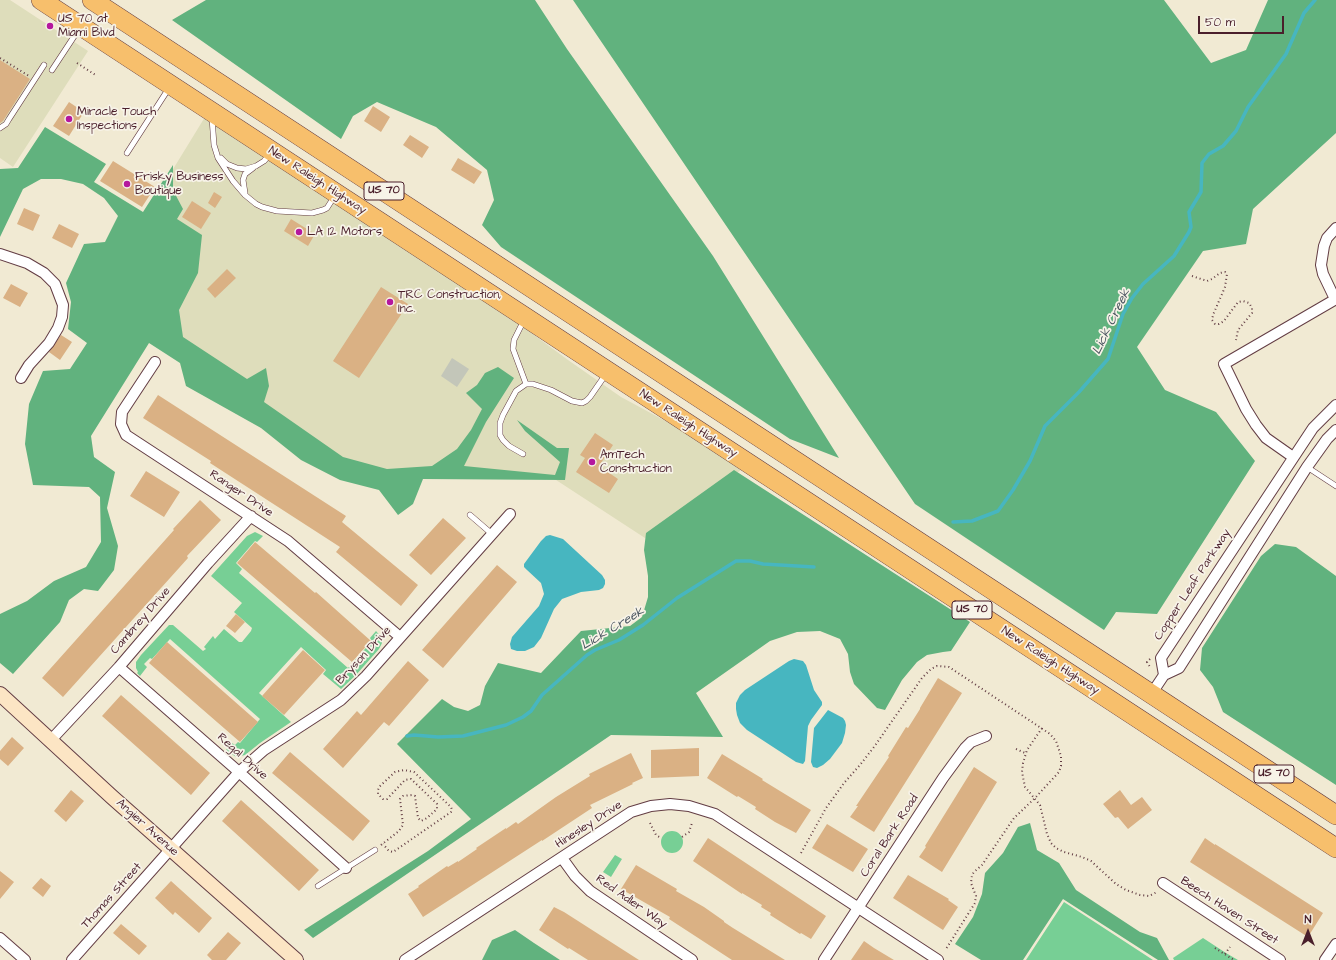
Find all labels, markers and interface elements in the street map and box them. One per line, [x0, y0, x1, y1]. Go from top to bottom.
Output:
scale bar [1200, 8, 1286, 34]
place label: US 70 at Miami Blvd [58, 12, 115, 40]
text: 50 m [1205, 14, 1235, 31]
marker: US 70 at Miami Blvd [45, 21, 55, 31]
place label: Miracle Touch Inspections [77, 105, 156, 133]
marker: Miracle Touch Inspections [64, 114, 74, 124]
street label: New Raleigh Highway [265, 144, 369, 218]
place label: Frisky Business Boutique [135, 170, 224, 198]
marker: Frisky Business Boutique [122, 179, 132, 189]
road number: US 70 [364, 182, 404, 200]
place label: LA 12 Motors [307, 225, 382, 239]
marker: LA 12 Motors [294, 227, 304, 237]
water label: Lick Creek [1089, 287, 1135, 357]
place label: TRC Construction, Inc. [398, 288, 501, 316]
marker: TRC Construction, Inc. [385, 297, 395, 307]
street label: New Raleigh Highway [636, 387, 740, 461]
place label: AmTech Construction [600, 448, 672, 476]
marker: AmTech Construction [587, 457, 597, 467]
street label: Ranger Drive [206, 467, 276, 521]
street label: Copper Leaf Parkway [1152, 527, 1234, 643]
street label: Cambrey Drive [108, 585, 174, 657]
road number: US 70 [952, 601, 992, 619]
water label: Lick Creek [579, 604, 647, 654]
street label: Bryson Drive [333, 624, 395, 688]
street label: New Raleigh Highway [998, 624, 1102, 698]
street label: Regal Drive [214, 731, 270, 783]
road number: US 70 [1254, 765, 1294, 783]
street label: Coral Bark Road [858, 792, 922, 880]
street label: Angier Avenue [113, 796, 181, 860]
street label: Hinesley Drive [553, 798, 625, 852]
street label: Thomas Street [79, 860, 145, 932]
street label: Red Adler Way [593, 872, 669, 932]
street label: Beech Haven Street [1177, 874, 1281, 948]
north arrow [1288, 912, 1328, 952]
text: N [1305, 912, 1311, 927]

